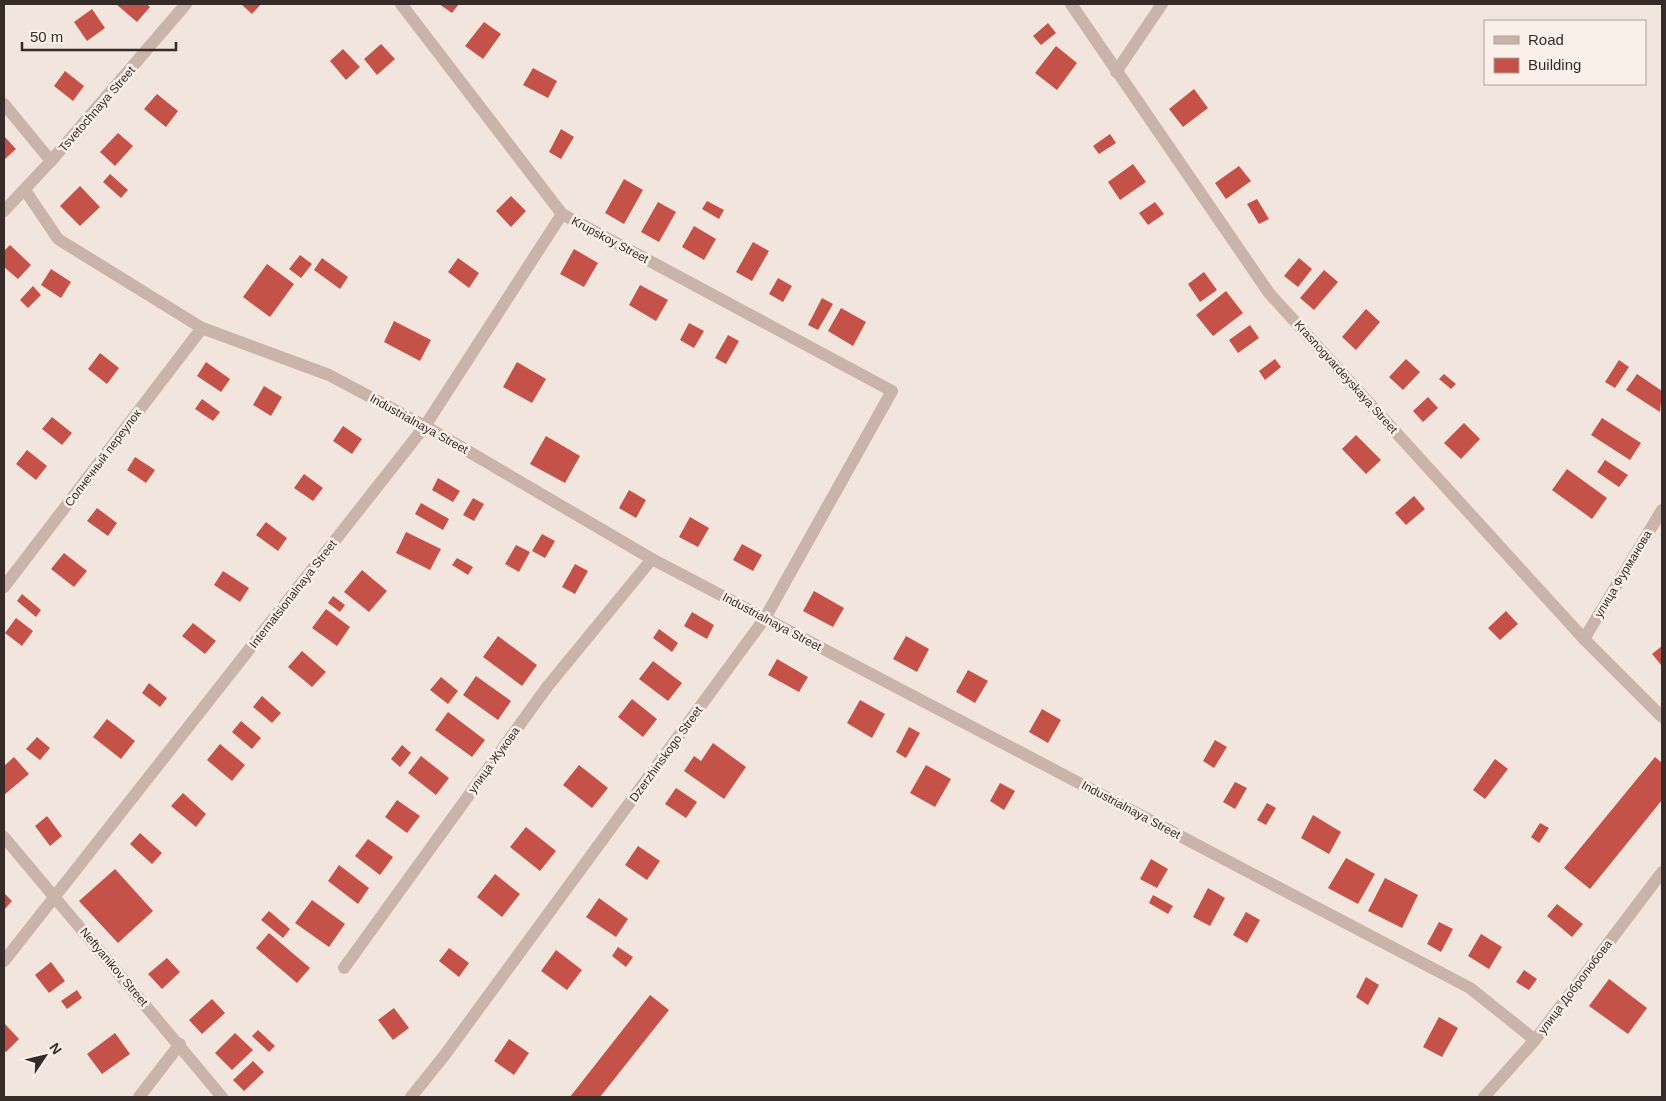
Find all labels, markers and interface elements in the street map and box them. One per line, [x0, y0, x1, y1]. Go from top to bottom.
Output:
scale bar [22, 20, 176, 52]
legend [1484, 20, 1646, 85]
text: 50 m [30, 28, 63, 45]
text: Road [1528, 31, 1564, 48]
text: Building [1528, 56, 1581, 73]
street label: Tsvetochnaya Street [56, 63, 138, 155]
street label: Krupskoy Street [569, 214, 652, 267]
street label: Krasnogvardeyskaya Street [1291, 318, 1401, 437]
street label: Industrialnaya Street [367, 391, 471, 457]
street label: Солнечный переулок [62, 406, 144, 509]
street label: улица Фурманова [1591, 528, 1655, 620]
street label: Internatsionalnaya Street [246, 537, 340, 651]
street label: Industrialnaya Street [720, 590, 824, 654]
street label: Dzerzhinskogo Street [627, 703, 706, 805]
street label: улица Жукова [465, 724, 523, 796]
street label: Industrialnaya Street [1079, 778, 1183, 842]
street label: Neftyanikov Street [77, 925, 151, 1010]
street label: улица Добролюбова [1535, 937, 1615, 1037]
north arrow [20, 1031, 70, 1081]
text: N [46, 1040, 65, 1057]

